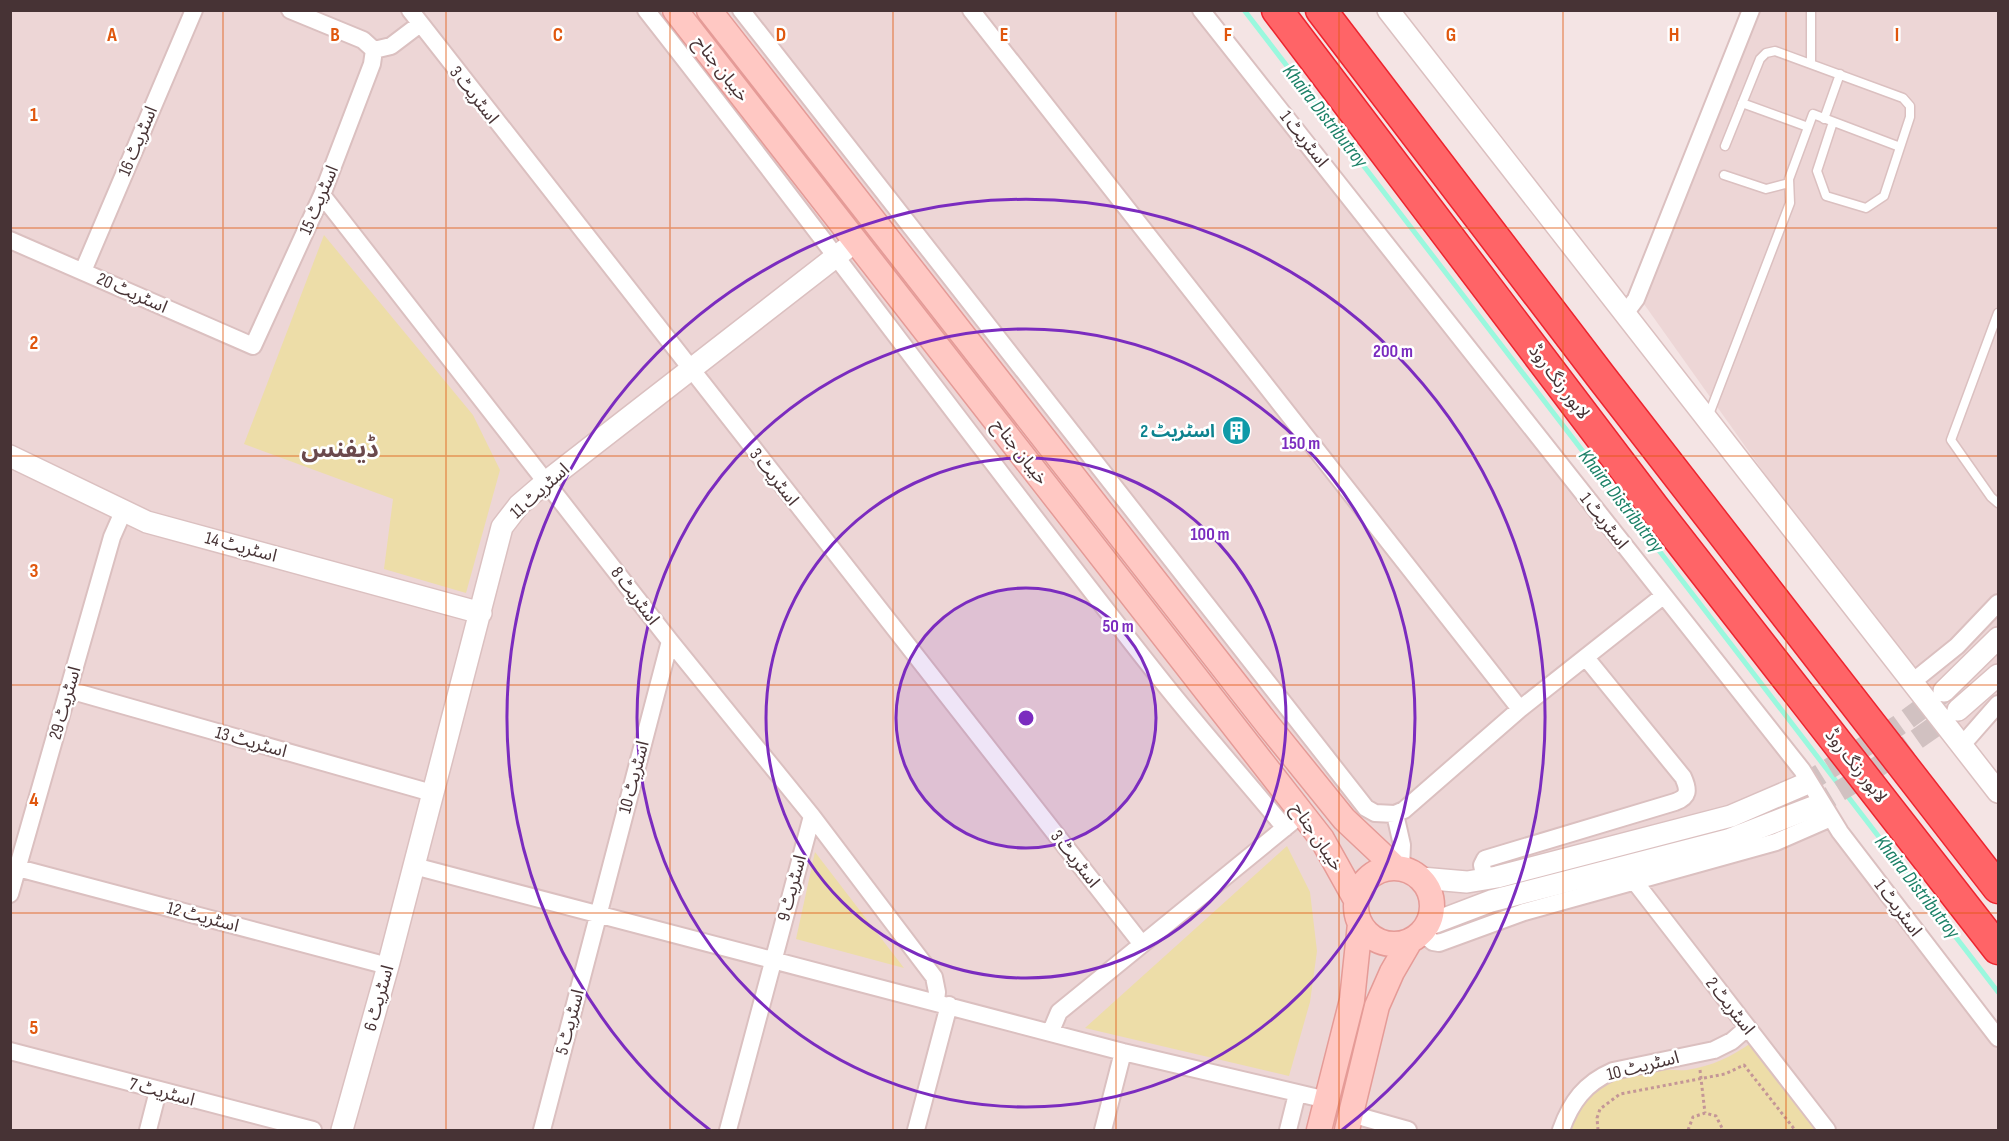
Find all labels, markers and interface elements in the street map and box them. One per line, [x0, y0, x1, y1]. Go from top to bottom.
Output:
text: A [106, 23, 117, 47]
text: B [330, 23, 340, 47]
text: C [553, 23, 563, 47]
text: D [776, 23, 786, 47]
text: E [1000, 23, 1008, 47]
text: F [1224, 23, 1232, 47]
text: G [1446, 23, 1456, 47]
text: H [1669, 23, 1679, 47]
text: I [1895, 23, 1899, 47]
street label: خیبان جناح [687, 32, 753, 107]
water label: Khaira Distributroy [1277, 60, 1374, 173]
street label: اسٹریٹ 3 [445, 62, 503, 128]
text: 1 [30, 103, 38, 127]
street label: اسٹریٹ 16 [114, 103, 162, 179]
street label: اسٹریٹ 1 [1275, 107, 1333, 171]
street label: اسٹریٹ 15 [295, 162, 343, 238]
street label: اسٹریٹ 20 [93, 268, 171, 318]
text: 2 [30, 331, 38, 355]
text: 200 m [1373, 341, 1413, 362]
street label: لاہور رنگ روڈ [1524, 341, 1594, 423]
street label: خیبان جناح [986, 415, 1052, 490]
building icon: اسٹریٹ 2 [1220, 415, 1252, 447]
place label: اسٹریٹ 2 [1140, 421, 1215, 442]
text: 150 m [1282, 433, 1320, 454]
district label: ڈیفنس [301, 434, 379, 464]
street label: اسٹریٹ 3 [745, 444, 803, 510]
water label: Khaira Distributroy [1573, 445, 1670, 558]
street label: اسٹریٹ 11 [506, 459, 574, 523]
street label: اسٹریٹ 1 [1575, 489, 1633, 553]
text: 100 m [1191, 524, 1230, 545]
street label: اسٹریٹ 14 [203, 527, 279, 567]
text: 3 [30, 559, 39, 583]
street label: اسٹریٹ 8 [606, 563, 664, 629]
text: 50 m [1102, 616, 1134, 637]
street label: اسٹریٹ 29 [45, 664, 85, 742]
centre of rings [1016, 708, 1036, 728]
street label: اسٹریٹ 13 [213, 722, 289, 762]
street label: لاہور رنگ روڈ [1821, 725, 1891, 807]
street label: اسٹریٹ 10 [614, 739, 654, 815]
text: 4 [29, 788, 39, 812]
street label: خیبان جناح [1285, 799, 1347, 876]
street label: اسٹریٹ 3 [1046, 826, 1104, 892]
water label: Khaira Distributroy [1869, 831, 1966, 944]
street label: اسٹریٹ 9 [773, 853, 811, 923]
street label: اسٹریٹ 1 [1870, 875, 1926, 941]
street label: اسٹریٹ 12 [165, 897, 241, 937]
street label: اسٹریٹ 6 [360, 963, 398, 1033]
street label: اسٹریٹ 2 [1701, 973, 1759, 1039]
street label: اسٹریٹ 5 [551, 987, 589, 1057]
text: 5 [30, 1016, 39, 1040]
street label: اسٹریٹ 10 [1605, 1047, 1681, 1085]
street label: اسٹریٹ 7 [127, 1073, 197, 1111]

